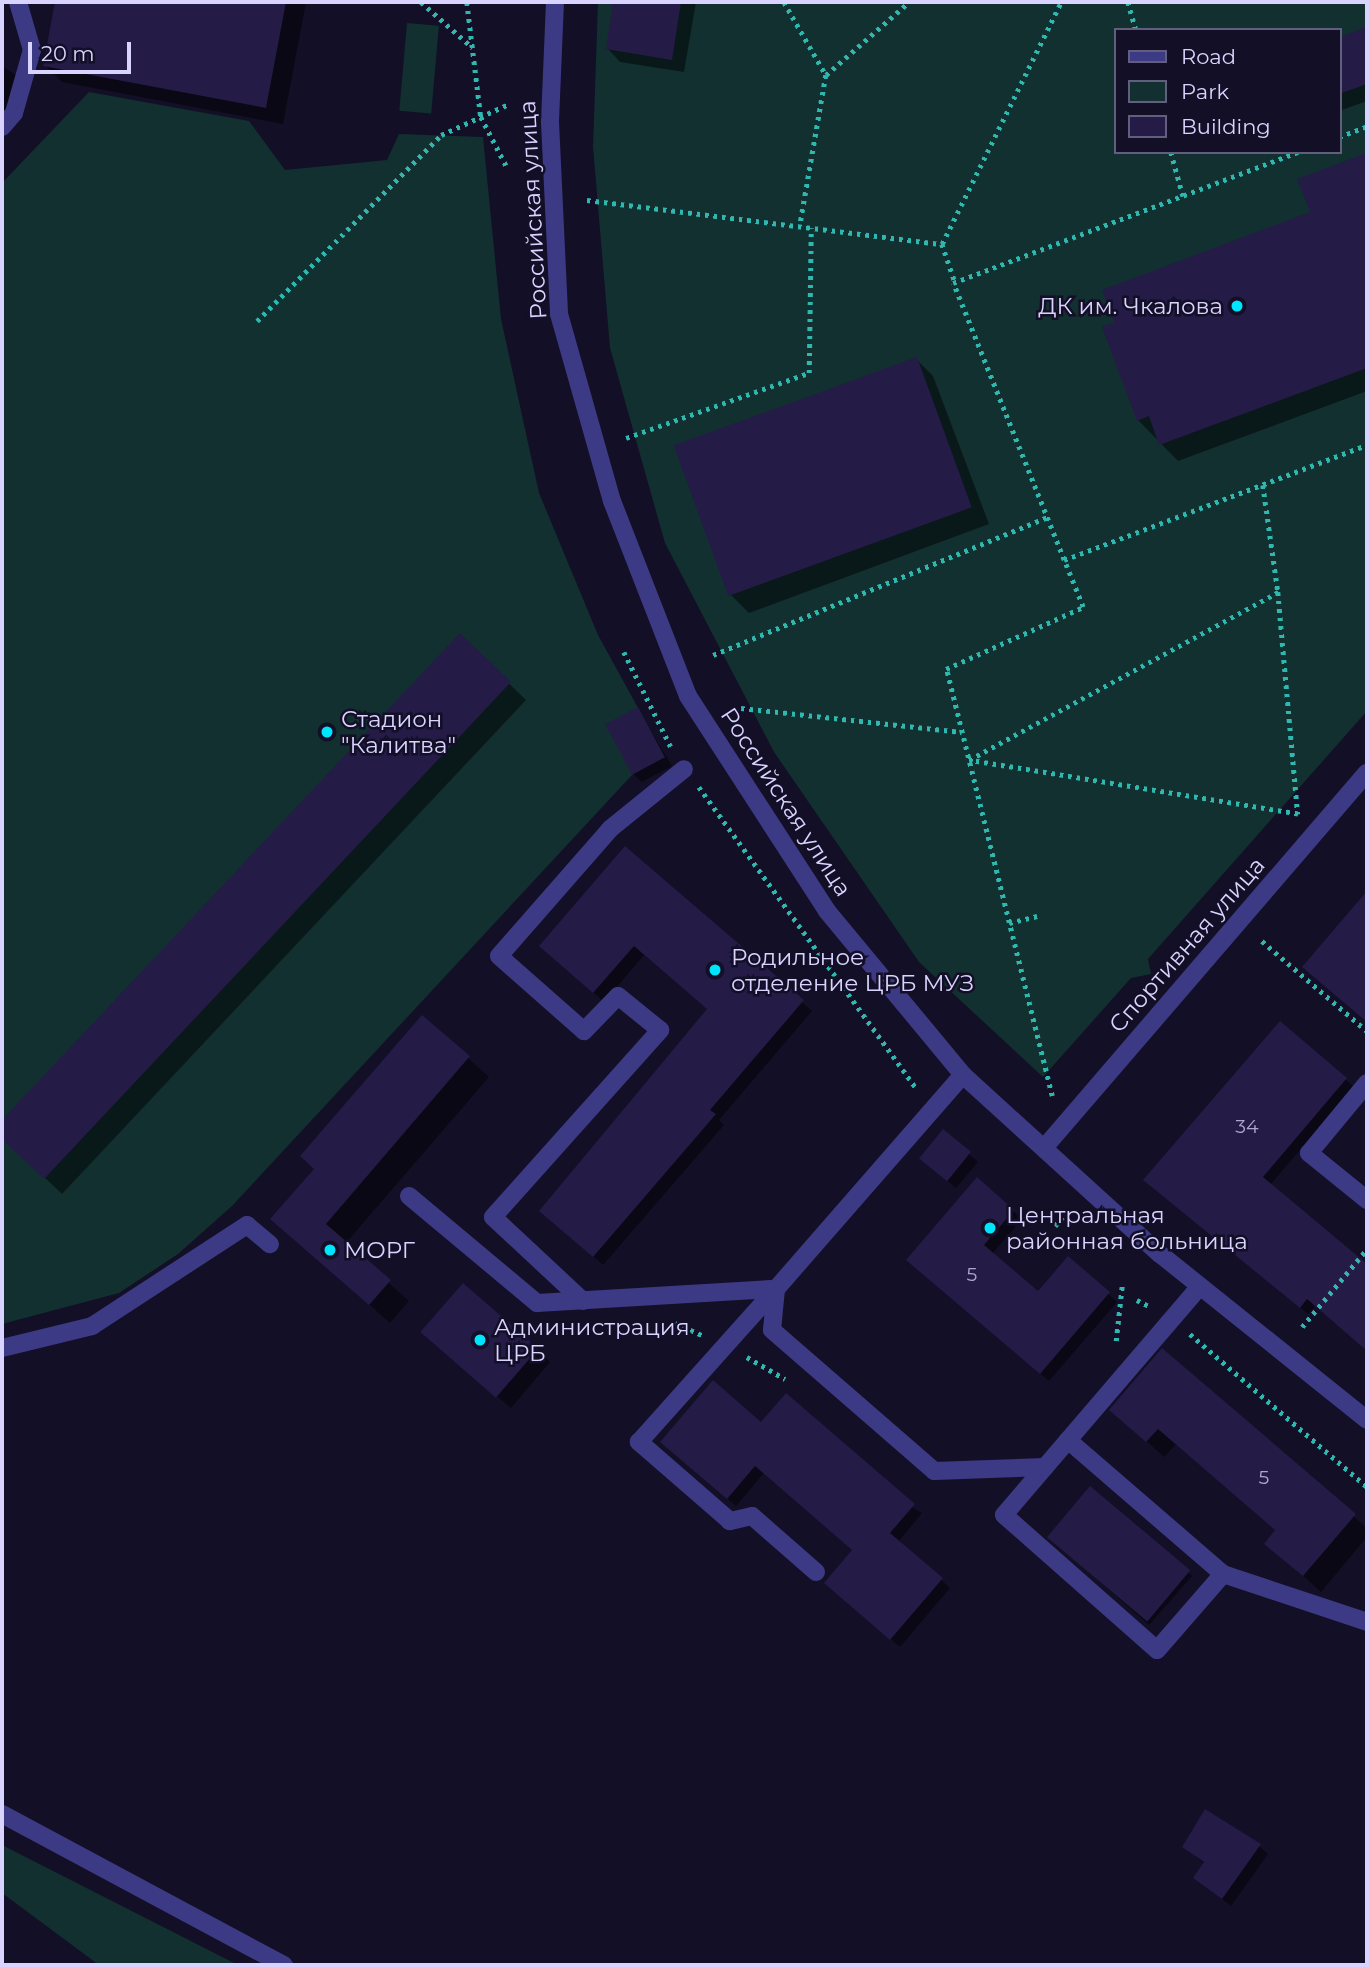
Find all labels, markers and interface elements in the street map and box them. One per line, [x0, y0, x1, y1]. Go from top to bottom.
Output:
scale bar [32, 28, 135, 72]
legend [1114, 28, 1341, 154]
text: 20 m [41, 41, 95, 66]
text: Road [1181, 44, 1236, 69]
text: Park [1181, 79, 1229, 104]
street label: Российская улица [513, 100, 553, 320]
text: Building [1181, 114, 1271, 139]
place label: ДК им. Чкалова [1038, 292, 1223, 320]
marker: ДК им. Чкалова [1229, 298, 1245, 314]
street label: Российская улица [715, 703, 857, 901]
place label: Стадион "Калитва" [341, 705, 456, 759]
marker: Стадион "Калитва" [319, 724, 335, 740]
street label: Спортивная улица [1103, 852, 1271, 1038]
place label: Родильное отделение ЦРБ МУЗ [731, 943, 974, 997]
marker: Родильное отделение ЦРБ МУЗ [705, 960, 725, 980]
house number: 34 [1235, 1116, 1259, 1138]
place label: Центральная районная больница [1006, 1201, 1248, 1255]
marker: Центральная районная больница [980, 1218, 1000, 1238]
place label: МОРГ [344, 1236, 415, 1264]
marker: МОРГ [322, 1242, 338, 1258]
house number: 5 [967, 1264, 977, 1286]
place label: Администрация ЦРБ [494, 1313, 690, 1367]
marker: Администрация ЦРБ [472, 1332, 488, 1348]
house number: 5 [1259, 1467, 1269, 1489]

